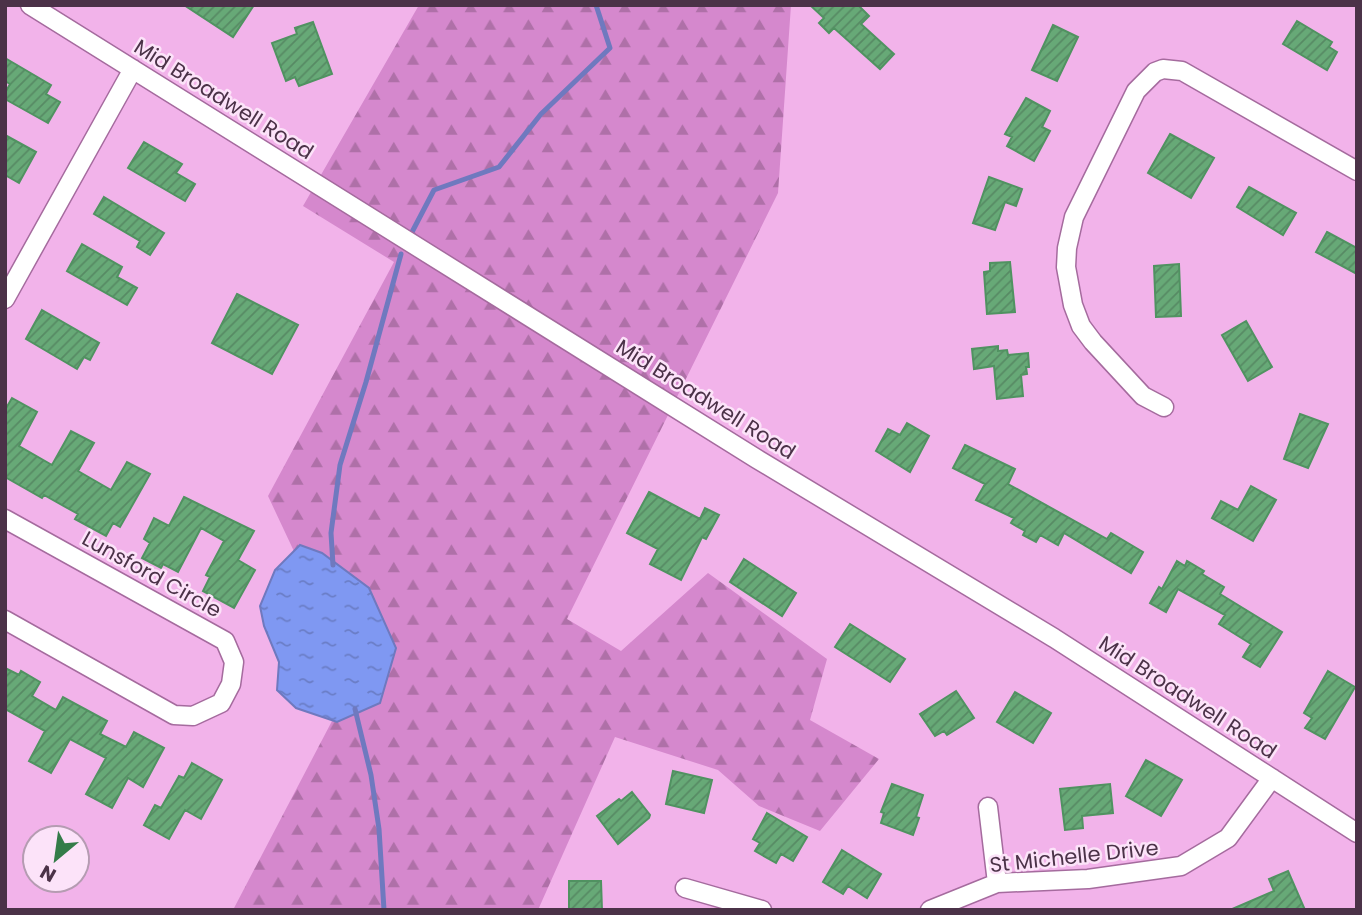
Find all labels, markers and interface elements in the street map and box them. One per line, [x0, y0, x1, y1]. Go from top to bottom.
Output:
street label: Mid Broadwell Road [129, 32, 319, 166]
street label: Mid Broadwell Road [611, 332, 801, 466]
street label: Lunsford Circle [77, 524, 227, 624]
street label: Mid Broadwell Road [1094, 629, 1282, 765]
north arrow [21, 824, 91, 894]
street label: St Michelle Drive [988, 833, 1160, 879]
text: N [35, 858, 61, 889]

